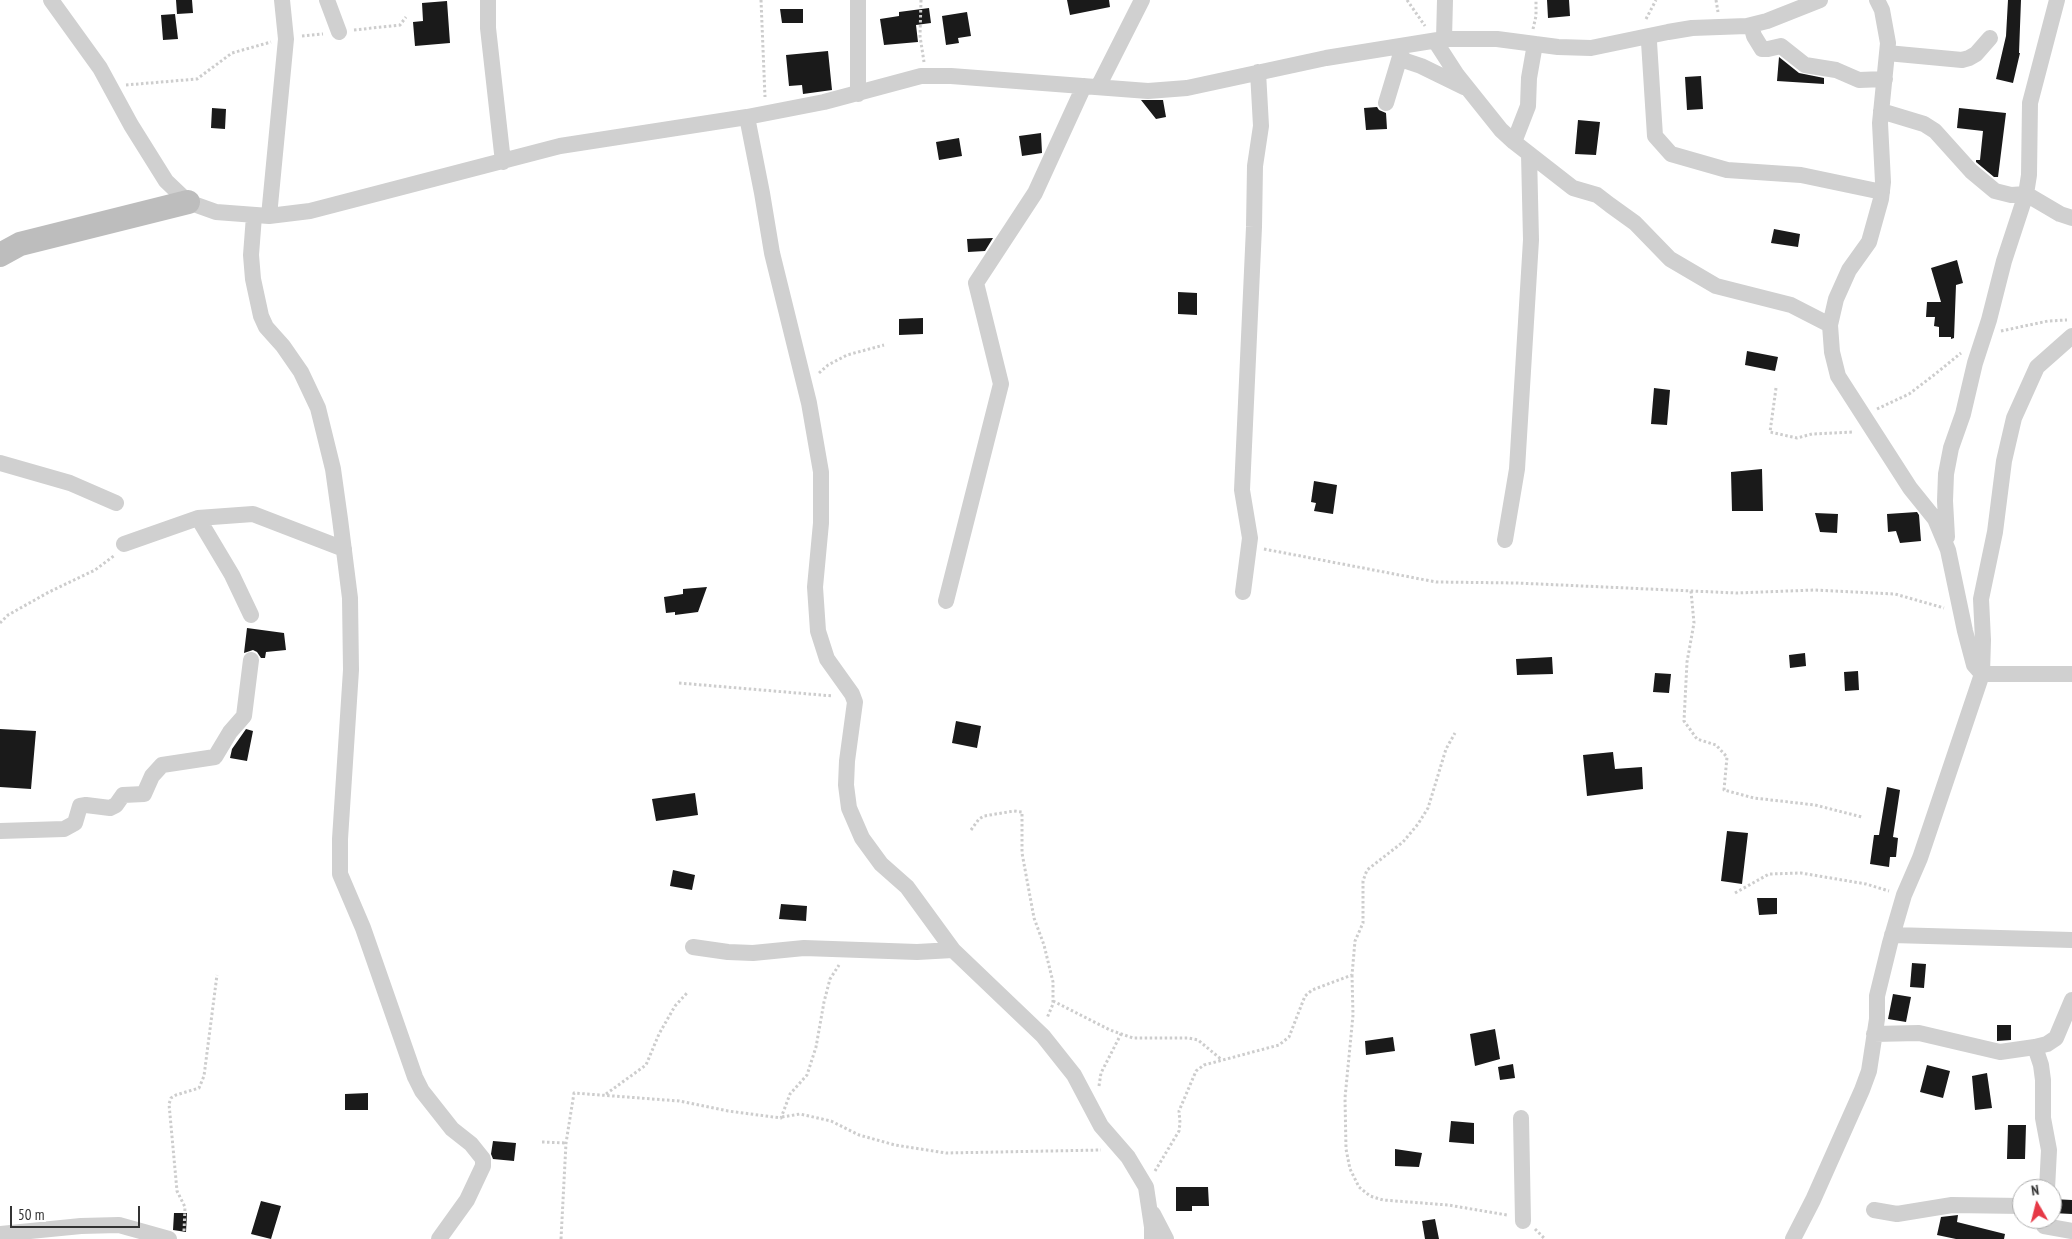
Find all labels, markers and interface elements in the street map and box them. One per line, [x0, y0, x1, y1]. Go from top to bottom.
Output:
north arrow [2012, 1179, 2062, 1229]
text: N [2030, 1181, 2040, 1200]
scale bar [12, 1196, 142, 1228]
text: 50 m [18, 1205, 44, 1224]

